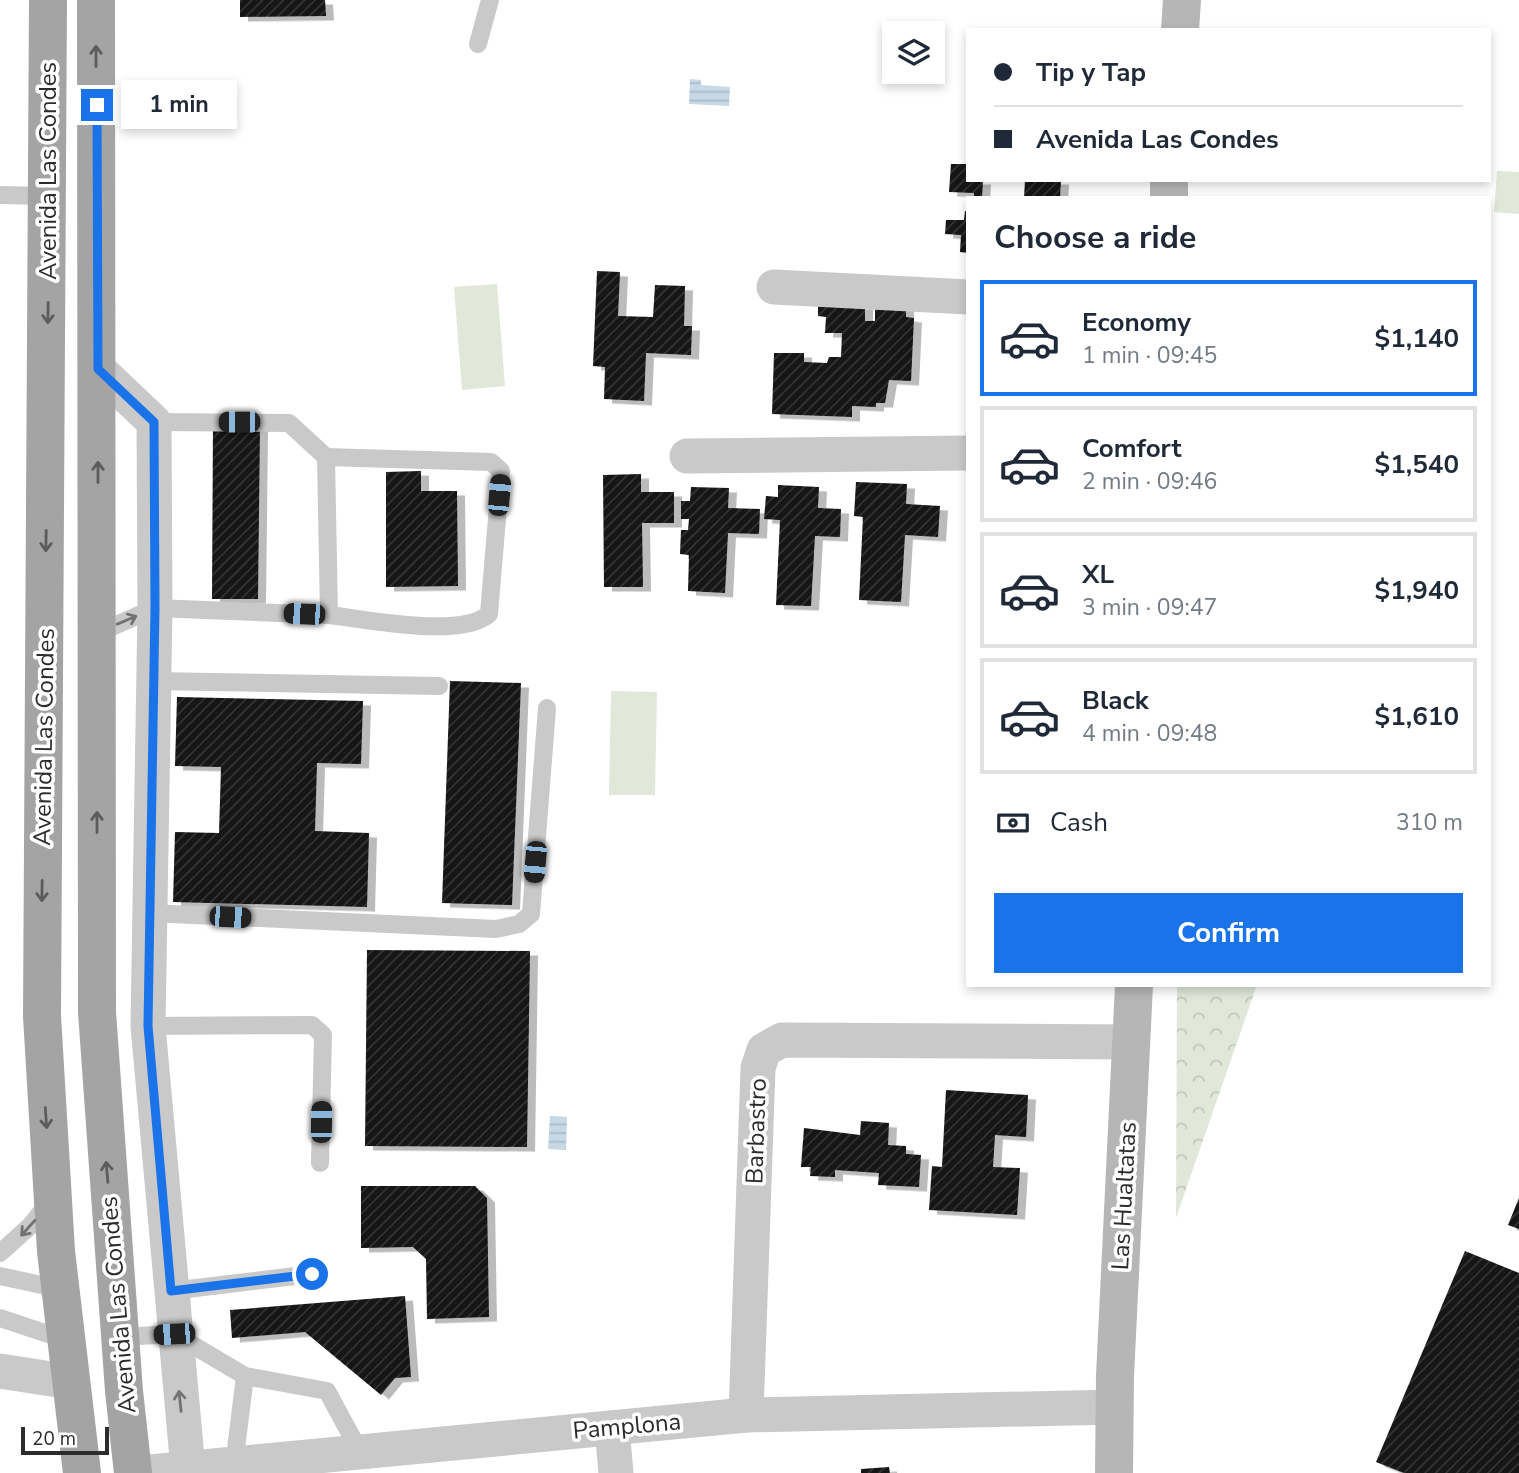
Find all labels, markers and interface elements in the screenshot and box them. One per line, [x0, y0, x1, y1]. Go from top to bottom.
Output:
map controls [882, 21, 945, 84]
button: layers [882, 21, 945, 84]
one-way arrow [90, 44, 103, 67]
text: Tip y Tap [1036, 55, 1146, 90]
street label: Avenida Las Condes [32, 62, 64, 280]
callout: 1 min [122, 80, 237, 130]
route end [81, 89, 113, 121]
text: 1 min [149, 89, 209, 120]
text: Avenida Las Condes [1036, 122, 1279, 157]
text: Choose a ride [994, 216, 1196, 259]
one-way arrow [41, 301, 55, 324]
text: Economy [1082, 305, 1191, 340]
icon: car [998, 307, 1061, 370]
text: $1,140 [1375, 321, 1459, 356]
text: 1 min · 09:45 [1082, 340, 1217, 371]
car [219, 412, 261, 433]
text: Comfort [1082, 431, 1182, 466]
icon: car [998, 433, 1061, 496]
text: $1,540 [1375, 447, 1459, 482]
one-way arrow [91, 461, 105, 484]
text: 2 min · 09:46 [1082, 466, 1217, 497]
car [487, 473, 512, 517]
one-way arrow [39, 529, 52, 552]
text: XL [1082, 557, 1114, 592]
icon: car [998, 559, 1061, 622]
text: $1,940 [1375, 573, 1459, 608]
text: 3 min · 09:47 [1082, 592, 1217, 623]
car [283, 603, 326, 625]
one-way arrow [115, 613, 137, 626]
street label: Avenida Las Condes [26, 628, 62, 846]
text: Black [1082, 683, 1149, 718]
icon: car [998, 685, 1061, 748]
text: $1,610 [1375, 699, 1459, 734]
text: 4 min · 09:48 [1082, 718, 1217, 749]
icon: cash [994, 804, 1032, 842]
text: Cash [1050, 805, 1108, 840]
text: 310 m [1396, 807, 1463, 838]
one-way arrow [90, 811, 104, 834]
car [523, 840, 548, 884]
one-way arrow [36, 879, 49, 902]
button: Confirm [994, 893, 1463, 973]
car [209, 905, 252, 929]
street label: Barbastro [738, 1078, 774, 1184]
car [311, 1101, 332, 1143]
one-way arrow [40, 1106, 53, 1129]
street label: Las Hualtatas [1104, 1121, 1144, 1271]
one-way arrow [100, 1161, 113, 1184]
street label: Avenida Las Condes [93, 1195, 143, 1415]
one-way arrow [20, 1219, 36, 1237]
route start [296, 1258, 328, 1290]
car [153, 1322, 196, 1346]
one-way arrow [174, 1390, 187, 1413]
street label: Pamplona [572, 1405, 682, 1447]
scale bar [21, 1424, 108, 1456]
text: 20 m [32, 1426, 76, 1452]

